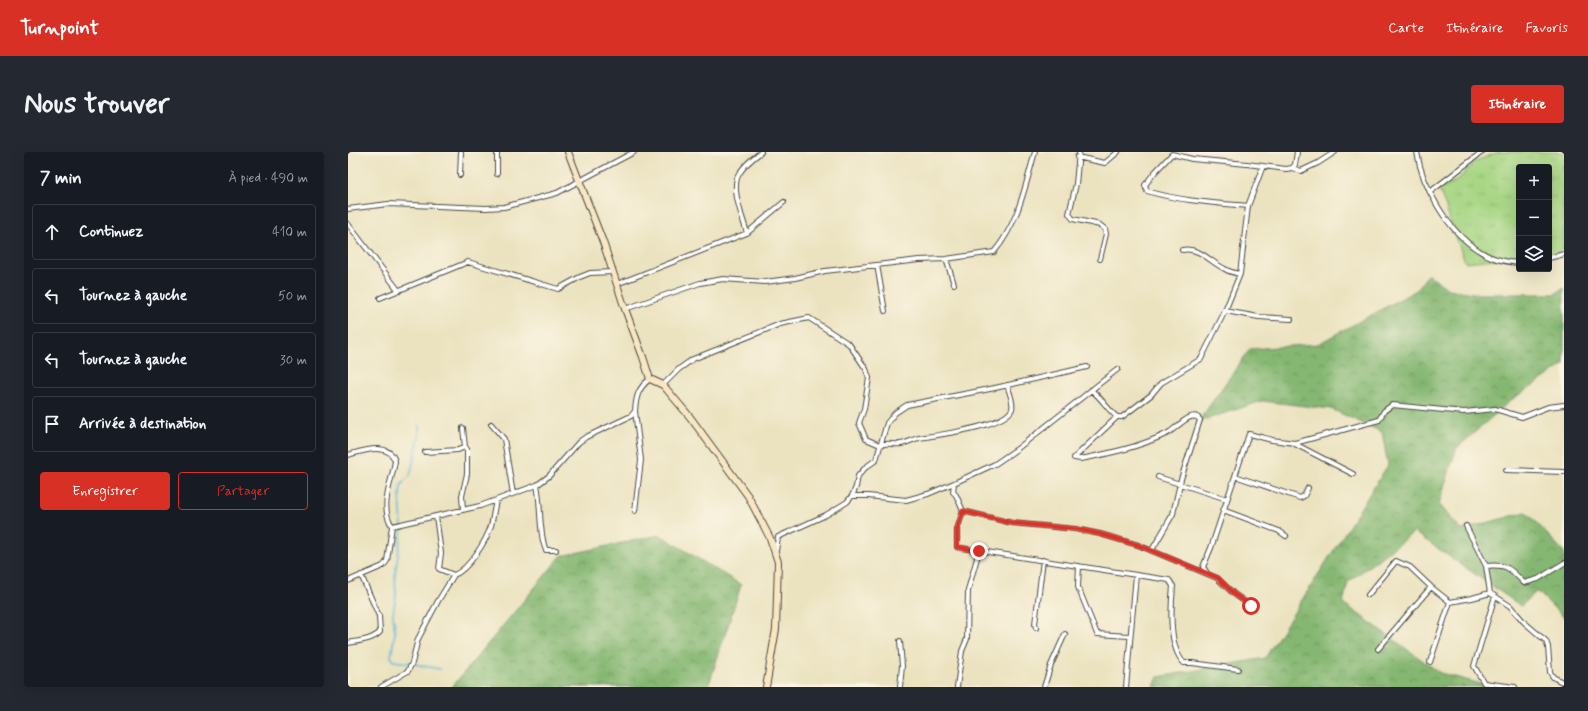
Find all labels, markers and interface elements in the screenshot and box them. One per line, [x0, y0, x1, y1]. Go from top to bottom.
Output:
text: Turnpoint [20, 16, 99, 41]
text: Carte [1388, 19, 1424, 37]
text: Itinéraire [1446, 19, 1503, 37]
text: Favoris [1525, 19, 1568, 37]
button: Itinéraire [1471, 85, 1564, 123]
text: Nous trouver [24, 86, 169, 123]
map controls [1516, 164, 1552, 272]
button: + [1516, 164, 1552, 200]
text: 7 min [40, 167, 82, 189]
text: À pied · 490 m [228, 170, 308, 187]
button: − [1516, 200, 1552, 236]
icon: ahead [41, 221, 63, 243]
text: Continuez [79, 222, 143, 242]
text: 410 m [272, 224, 307, 241]
button: layers [1516, 236, 1552, 272]
icon: left [41, 285, 63, 307]
text: Tournez à gauche [79, 286, 187, 306]
text: 50 m [278, 288, 307, 305]
icon: left [41, 349, 63, 371]
text: Tournez à gauche [79, 350, 187, 370]
text: 30 m [280, 352, 307, 369]
icon: arrive [41, 413, 63, 435]
text: Arrivée à destination [79, 414, 206, 434]
button: Enregistrer [40, 472, 170, 510]
button: Partager [178, 472, 308, 510]
route end [970, 542, 988, 560]
route start [1242, 597, 1260, 615]

